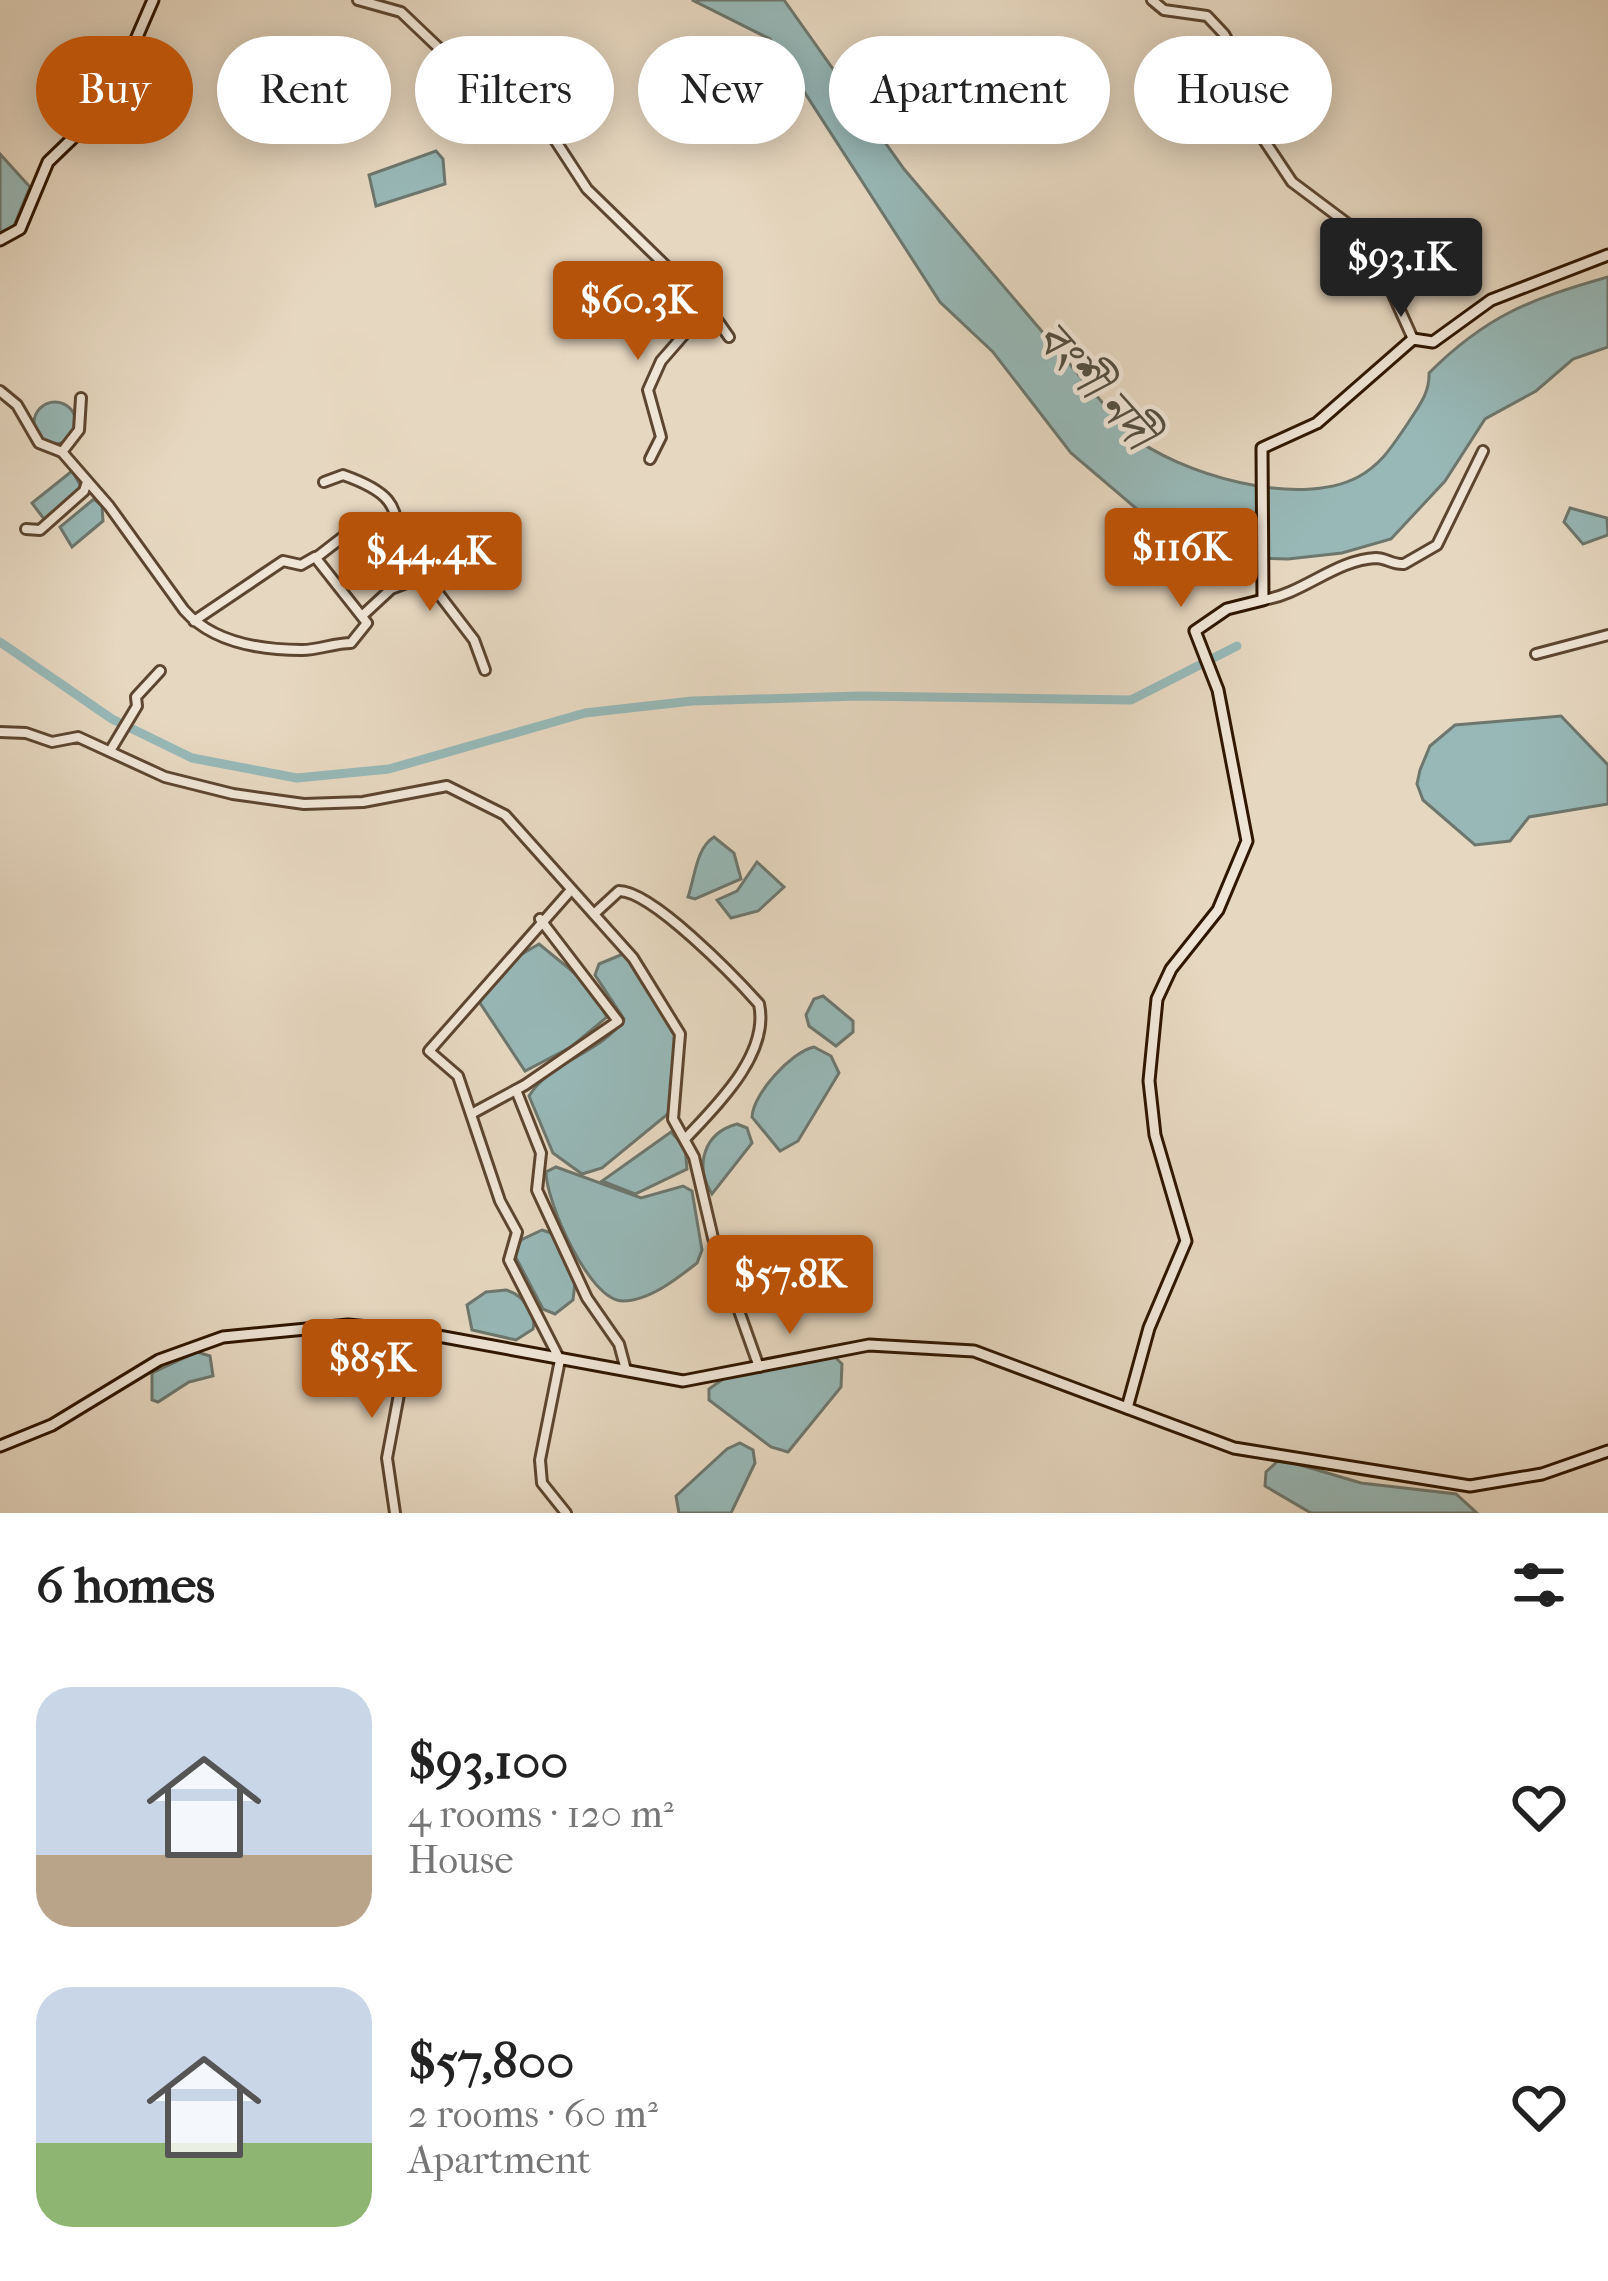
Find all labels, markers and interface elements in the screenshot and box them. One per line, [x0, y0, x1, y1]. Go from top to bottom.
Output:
chip: Buy [36, 36, 193, 144]
chip: Rent [217, 36, 391, 144]
chip: Filters [415, 36, 614, 144]
chip: New [638, 36, 805, 144]
chip: Apartment [829, 36, 1110, 144]
chip: House [1134, 36, 1332, 144]
pin: $93.1K [1303, 218, 1499, 320]
text: $93.1K [1347, 234, 1455, 280]
pin: $60.3K [540, 261, 736, 363]
text: $60.3K [580, 277, 696, 323]
water label: বংশী নদী [1024, 309, 1171, 464]
pin: $116K [1097, 508, 1265, 610]
pin: $44.4K [332, 512, 528, 614]
text: $116K [1132, 524, 1230, 570]
text: $44.4K [366, 528, 494, 574]
pin: $57.8K [692, 1235, 888, 1337]
text: $57.8K [734, 1251, 846, 1297]
pin: $85K [301, 1319, 443, 1421]
text: $85K [329, 1335, 415, 1381]
icon: filters [1506, 1552, 1572, 1618]
text: 6 homes [36, 1555, 215, 1615]
text: $93,100 [408, 1731, 568, 1791]
icon: home [132, 1735, 276, 1879]
icon: heart [1506, 1774, 1572, 1840]
text: 4 rooms · 120 m² [408, 1791, 674, 1837]
text: House [408, 1837, 514, 1883]
text: $57,800 [408, 2031, 574, 2091]
icon: home [132, 2035, 276, 2179]
icon: heart [1506, 2074, 1572, 2140]
text: 2 rooms · 60 m² [408, 2091, 658, 2137]
text: Apartment [408, 2137, 591, 2183]

